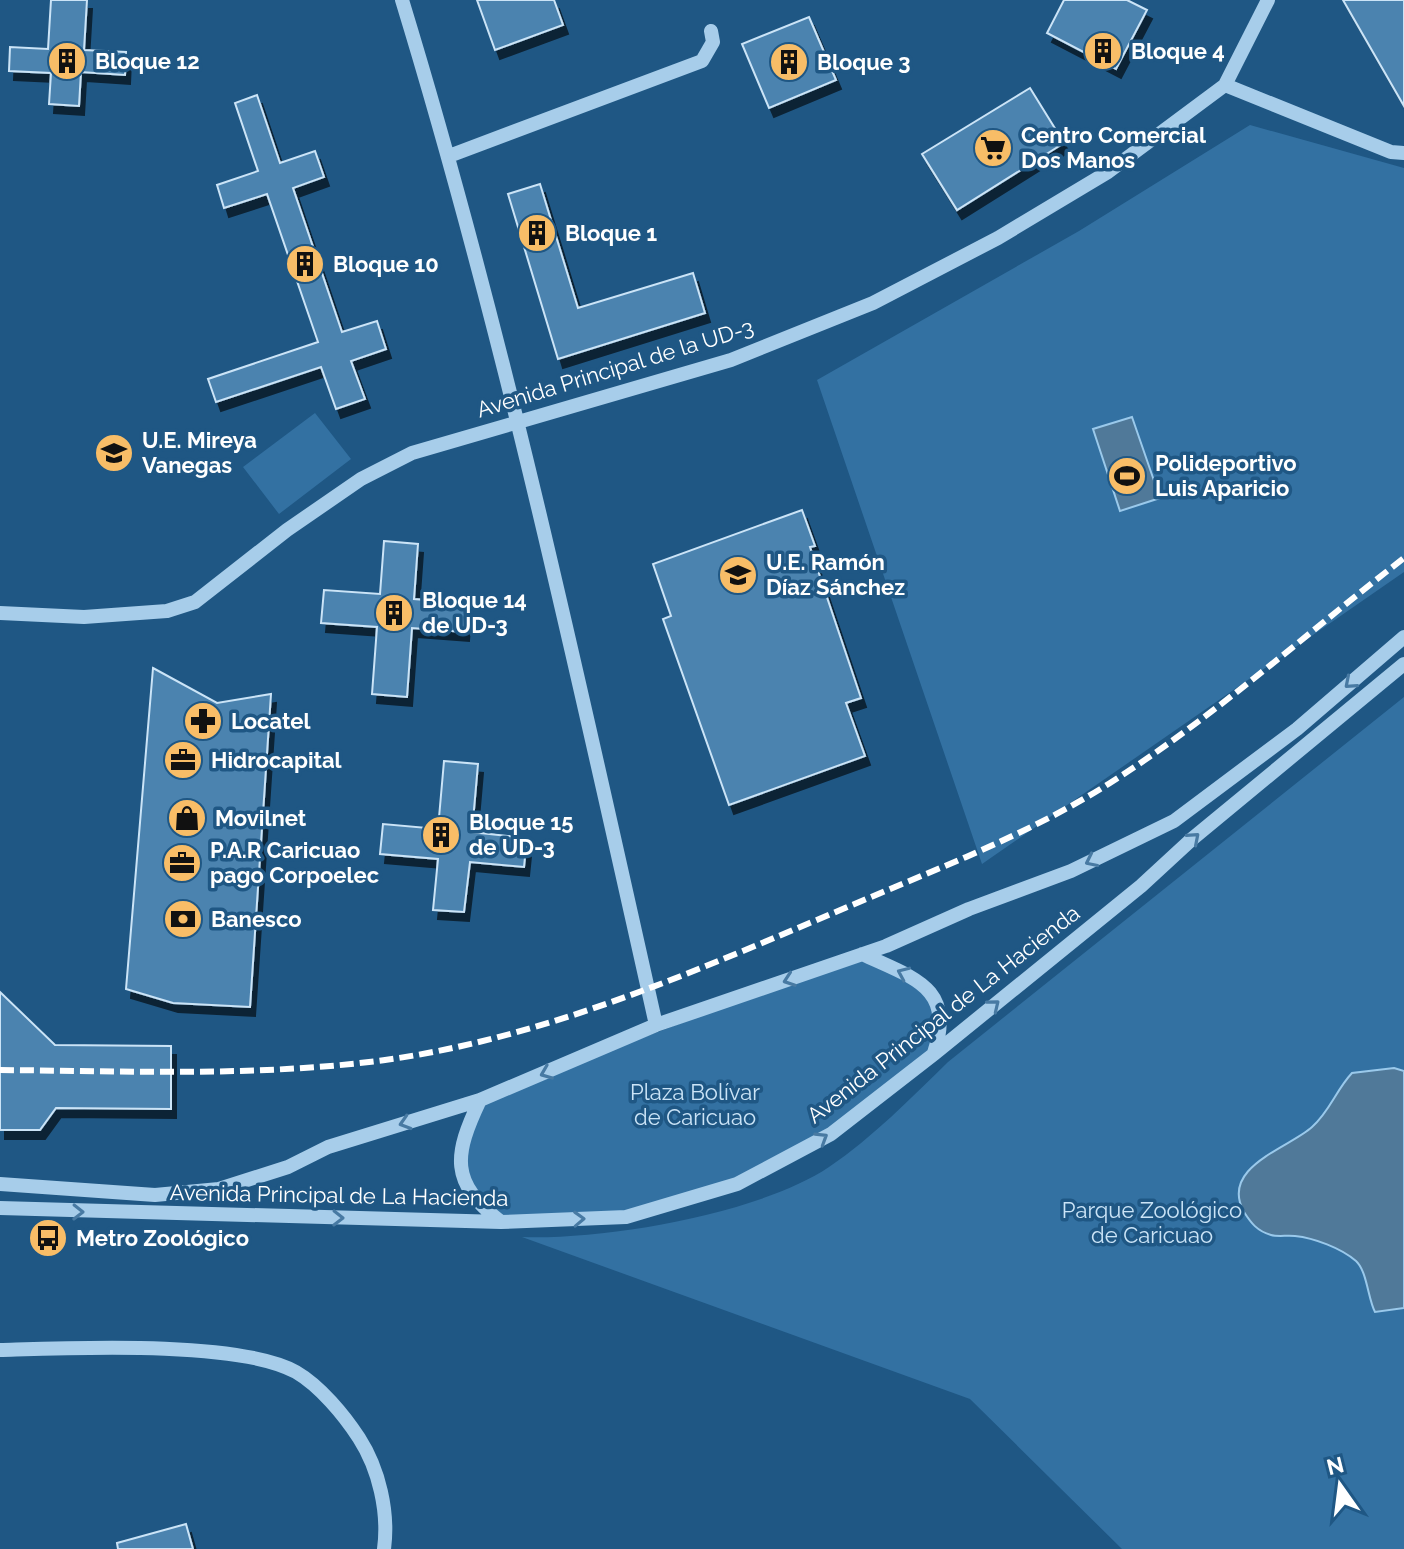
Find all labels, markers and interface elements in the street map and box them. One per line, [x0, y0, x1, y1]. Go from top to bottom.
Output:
building icon: Bloque 4 [1082, 30, 1124, 72]
place label: Bloque 4 [1131, 38, 1225, 64]
building icon: Bloque 12 [46, 40, 88, 82]
building icon: Bloque 3 [768, 41, 810, 83]
place label: Bloque 12 [95, 48, 200, 74]
place label: Bloque 3 [817, 49, 911, 75]
place label: Centro Comercial Dos Manos [1021, 122, 1207, 173]
supermarket icon: Centro Comercial Dos Manos [972, 127, 1014, 169]
building icon: Bloque 1 [516, 212, 558, 254]
place label: Bloque 1 [565, 220, 657, 246]
building icon: Bloque 10 [284, 243, 326, 285]
place label: Bloque 10 [333, 251, 439, 277]
street label: Avenida Principal de la UD-3 [473, 313, 757, 423]
place label: U.E. Mireya Vanegas [142, 427, 257, 478]
school or university icon: U.E. Mireya Vanegas [93, 432, 135, 474]
place label: Polideportivo Luis Aparicio [1155, 450, 1297, 501]
sports icon: Polideportivo Luis Aparicio [1106, 455, 1148, 497]
place label: U.E. Ramón Díaz Sánchez [766, 549, 905, 600]
school or university icon: U.E. Ramón Díaz Sánchez [717, 554, 759, 596]
place label: Bloque 14 de UD-3 [422, 587, 527, 638]
building icon: Bloque 14 de UD-3 [373, 592, 415, 634]
one-way arrow [1345, 673, 1360, 688]
pharmacy icon: Locatel [182, 700, 224, 742]
place label: Locatel [231, 708, 312, 734]
office icon: Hidrocapital [162, 739, 204, 781]
place label: Hidrocapital [211, 747, 343, 773]
shop icon: Movilnet [166, 797, 208, 839]
place label: Movilnet [215, 805, 307, 831]
place label: Bloque 15 de UD-3 [469, 809, 573, 860]
building icon: Bloque 15 de UD-3 [420, 814, 462, 856]
one-way arrow [1184, 833, 1199, 848]
place label: P.A.R Caricuao pago Corpoelec [210, 837, 379, 888]
office icon: P.A.R Caricuao pago Corpoelec [161, 842, 203, 884]
one-way arrow [1085, 851, 1099, 867]
bank icon: Banesco [162, 898, 204, 940]
street label: Avenida Principal de La Hacienda [802, 899, 1084, 1129]
place label: Banesco [211, 906, 302, 932]
one-way arrow [896, 966, 911, 982]
one-way arrow [782, 970, 796, 986]
one-way arrow [985, 1000, 1000, 1014]
one-way arrow [540, 1064, 554, 1080]
park label: Plaza Bolívar de Caricuao [630, 1079, 760, 1130]
one-way arrow [399, 1114, 413, 1130]
one-way arrow [814, 1133, 828, 1148]
street label: Avenida Principal de La Hacienda [169, 1179, 509, 1211]
park label: Parque Zoológico de Caricuao [1062, 1197, 1242, 1248]
one-way arrow [72, 1203, 85, 1220]
one-way arrow [332, 1210, 345, 1227]
one-way arrow [573, 1210, 586, 1227]
bus stop icon: Metro Zoológico [27, 1217, 69, 1259]
place label: Metro Zoológico [76, 1225, 249, 1251]
north arrow [1300, 1445, 1380, 1525]
text: N [1324, 1451, 1346, 1480]

